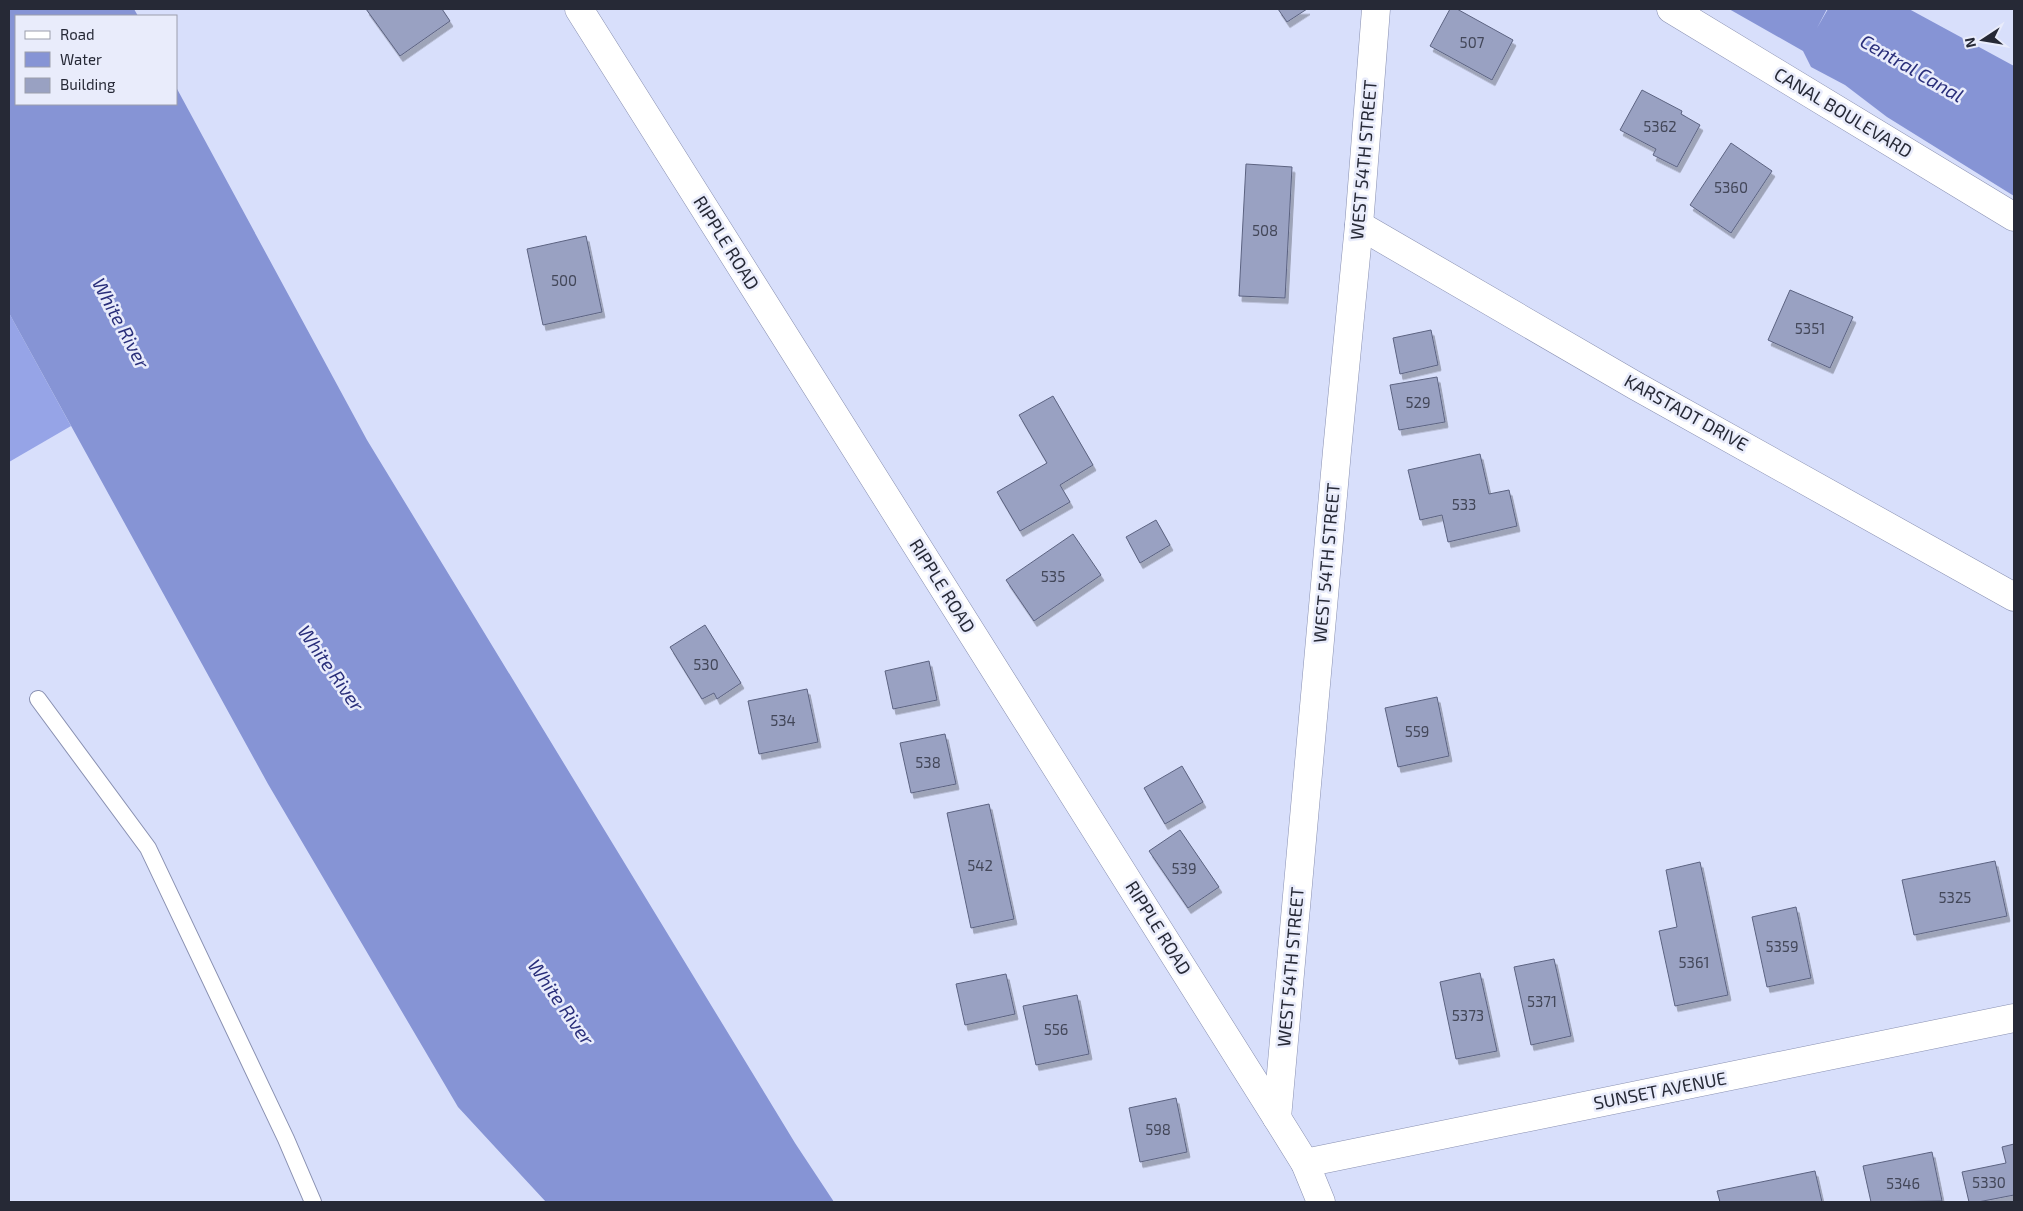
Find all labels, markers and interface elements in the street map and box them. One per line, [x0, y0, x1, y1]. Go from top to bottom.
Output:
legend [15, 15, 178, 105]
north arrow [1958, 15, 2008, 65]
text: Road [60, 25, 95, 43]
water label: Central Canal [1856, 29, 1968, 106]
house number: 507 [1460, 33, 1485, 51]
text: N [1960, 36, 1979, 50]
text: Water [60, 50, 102, 68]
street label: CANAL BOULEVARD [1770, 62, 1917, 162]
text: Building [60, 75, 116, 93]
street label: WEST 54TH STREET [1345, 78, 1381, 241]
house number: 5362 [1643, 117, 1677, 135]
house number: 5360 [1714, 178, 1748, 196]
street label: RIPPLE ROAD [689, 191, 764, 294]
house number: 508 [1252, 221, 1278, 239]
house number: 500 [551, 271, 577, 289]
water label: White River [88, 273, 155, 372]
house number: 5351 [1795, 319, 1825, 337]
street label: KARSTADT DRIVE [1621, 369, 1752, 455]
house number: 529 [1405, 393, 1431, 411]
street label: WEST 54TH STREET [1308, 481, 1344, 644]
house number: 533 [1452, 495, 1476, 513]
street label: RIPPLE ROAD [905, 534, 980, 637]
house number: 535 [1041, 567, 1065, 585]
water label: White River [293, 620, 370, 715]
house number: 530 [693, 655, 719, 673]
house number: 534 [770, 711, 796, 729]
house number: 559 [1405, 722, 1429, 740]
house number: 538 [915, 753, 941, 771]
house number: 542 [967, 856, 993, 874]
house number: 539 [1172, 859, 1196, 877]
street label: RIPPLE ROAD [1121, 876, 1196, 979]
street label: WEST 54TH STREET [1272, 885, 1308, 1048]
house number: 5325 [1939, 888, 1971, 906]
house number: 5359 [1765, 937, 1799, 955]
house number: 5361 [1679, 953, 1709, 971]
water label: White River [523, 954, 600, 1049]
house number: 5371 [1527, 992, 1557, 1010]
house number: 5373 [1452, 1006, 1484, 1024]
house number: 556 [1044, 1020, 1068, 1038]
street label: SUNSET AVENUE [1591, 1066, 1728, 1114]
house number: 598 [1145, 1120, 1171, 1138]
house number: 5330 [1972, 1173, 2006, 1191]
house number: 5346 [1886, 1174, 1920, 1192]

